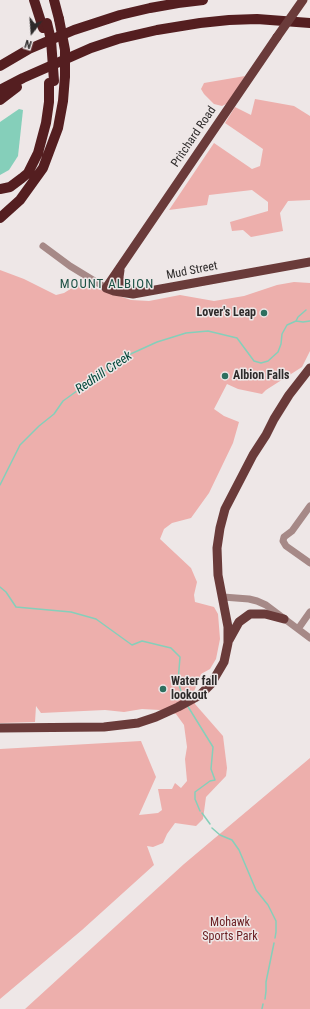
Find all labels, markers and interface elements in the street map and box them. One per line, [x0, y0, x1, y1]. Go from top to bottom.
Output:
north arrow [12, 12, 52, 52]
text: N [23, 37, 33, 51]
street label: Pritchard Road [168, 104, 220, 170]
street label: Mud Street [165, 259, 219, 283]
district label: MOUNT ALBION [60, 277, 154, 293]
place label: Lover's Leap [197, 306, 256, 320]
marker: Lover's Leap [259, 308, 269, 318]
water label: Redhill Creek [73, 348, 135, 398]
place label: Albion Falls [233, 369, 289, 383]
marker: Albion Falls [220, 371, 230, 381]
place label: Water fall lookout [171, 675, 217, 703]
marker: Water fall lookout [158, 684, 168, 694]
park label: Mohawk Sports Park [202, 916, 258, 944]

